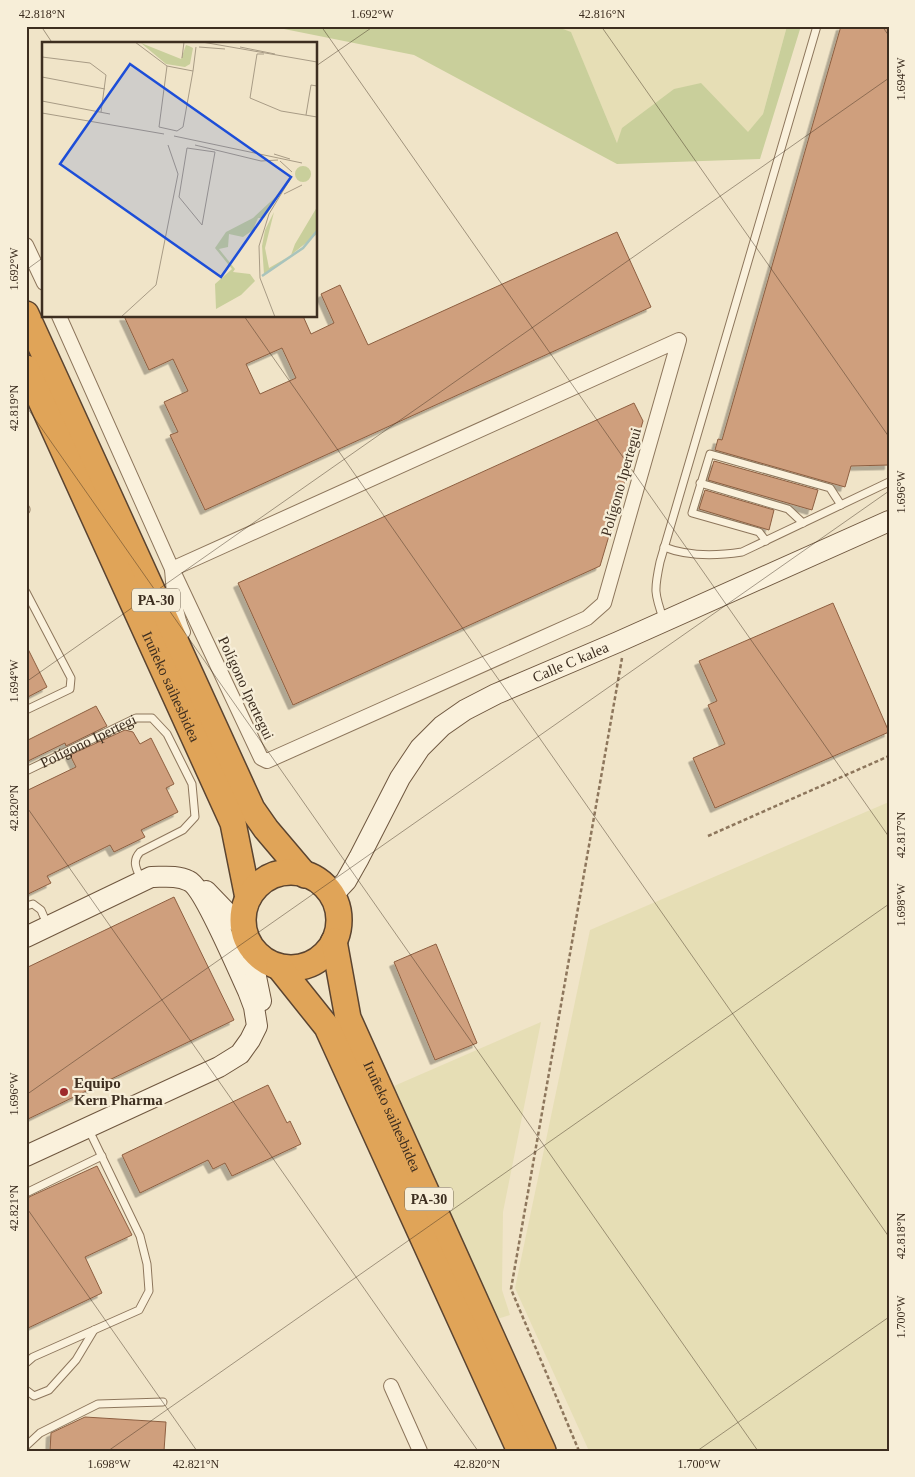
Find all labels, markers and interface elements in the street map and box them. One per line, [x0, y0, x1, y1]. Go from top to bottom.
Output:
text: 42.818°N [19, 7, 66, 21]
text: 1.692°W [350, 7, 394, 21]
text: 42.816°N [579, 7, 626, 21]
inset map [42, 42, 318, 318]
text: 1.694°W [894, 57, 908, 101]
text: 1.692°W [7, 247, 21, 291]
text: 42.819°N [7, 384, 21, 431]
street label: Polígono Ipertegui [598, 426, 644, 538]
text: 1.696°W [894, 470, 908, 514]
road number: PA-30 [132, 588, 180, 612]
street label: Iruñeko saihesbidea [139, 629, 203, 745]
street label: Polígono Ipertegui [215, 634, 277, 742]
street label: Calle C kalea [530, 639, 611, 685]
text: 1.694°W [7, 659, 21, 703]
street label: Polígono Ipertegi [38, 711, 139, 771]
text: 42.820°N [7, 784, 21, 831]
text: 42.817°N [894, 811, 908, 858]
text: 1.698°W [894, 883, 908, 927]
street label: Iruñeko saihesbidea [360, 1058, 424, 1174]
text: 1.696°W [7, 1072, 21, 1116]
place label: Equipo Kern Pharma [74, 1075, 163, 1108]
marker: Equipo Kern Pharma [58, 1086, 70, 1098]
text: 42.821°N [7, 1184, 21, 1231]
road number: PA-30 [405, 1188, 453, 1210]
text: 42.818°N [894, 1212, 908, 1259]
text: 1.700°W [894, 1295, 908, 1339]
text: 1.698°W [87, 1457, 131, 1471]
text: 42.821°N [173, 1457, 220, 1471]
text: 42.820°N [454, 1457, 501, 1471]
text: 1.700°W [677, 1457, 721, 1471]

